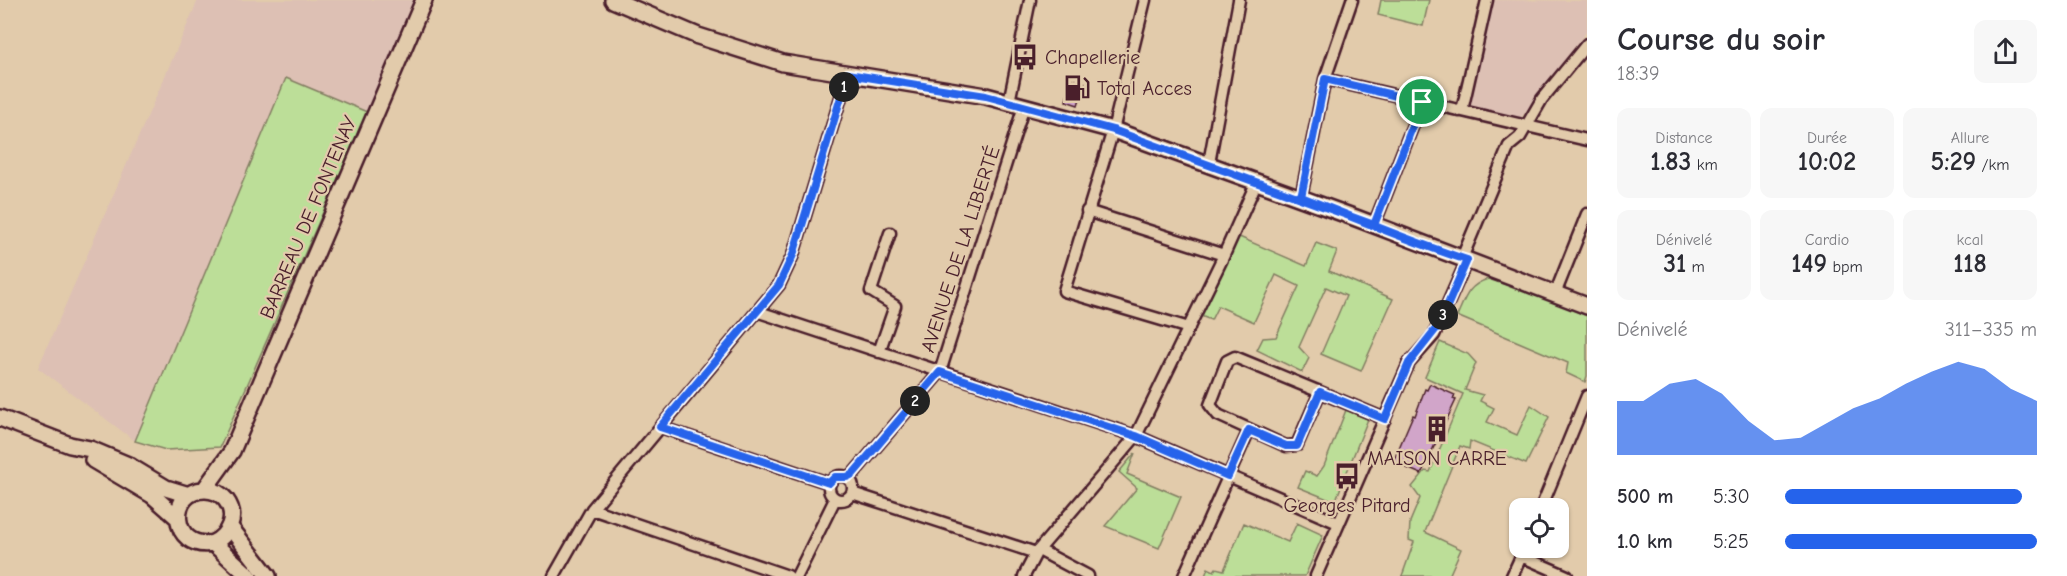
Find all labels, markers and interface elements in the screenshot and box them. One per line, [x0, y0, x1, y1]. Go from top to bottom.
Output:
text: Course du soir [1617, 20, 1825, 58]
button: share [1974, 20, 2037, 83]
bus stop icon: Chapellerie [1010, 42, 1040, 72]
place label: Chapellerie [1045, 46, 1140, 69]
text: 18:39 [1617, 62, 1660, 85]
pin: 1 [829, 72, 859, 102]
fuel station icon: Total Acces [1062, 73, 1092, 103]
pin [1396, 76, 1447, 127]
place label: Total Acces [1097, 77, 1192, 100]
text: 1 [841, 78, 847, 96]
icon: arrive [1405, 85, 1438, 118]
street label: BARREAU DE FONTENAY [255, 112, 362, 322]
text: Distance [1655, 129, 1713, 147]
text: Durée [1807, 129, 1847, 147]
text: Allure [1951, 129, 1989, 147]
street label: AVENUE DE LA LIBERTÉ [916, 143, 1005, 355]
text: 1.83 [1650, 147, 1691, 177]
text: 10:02 [1798, 147, 1856, 177]
text: 5:29 [1930, 147, 1976, 177]
text: km [1691, 156, 1718, 174]
text: /km [1976, 156, 2010, 174]
text: Dénivelé [1656, 231, 1712, 249]
text: Cardio [1805, 231, 1849, 249]
text: kcal [1957, 231, 1983, 249]
text: 31 [1663, 249, 1686, 279]
text: 149 [1791, 249, 1827, 279]
text: 118 [1953, 249, 1987, 279]
text: m [1686, 258, 1705, 276]
text: bpm [1827, 258, 1863, 276]
pin: 3 [1428, 300, 1458, 330]
text: 3 [1439, 306, 1447, 324]
text: Dénivelé [1617, 318, 1688, 341]
text: 311–335 m [1945, 318, 2037, 341]
pin: 2 [900, 386, 930, 416]
text: 2 [911, 392, 919, 410]
building icon: MAISON CARRE [1422, 414, 1452, 444]
place label: MAISON CARRE [1367, 447, 1507, 470]
bus stop icon: Georges Pitard [1332, 461, 1362, 491]
text: 500 m [1617, 485, 1674, 508]
text: 5:30 [1713, 485, 1750, 508]
place label: Georges Pitard [1283, 494, 1411, 517]
map controls [1509, 498, 1569, 558]
button: locate [1509, 498, 1569, 558]
text: 1.0 km [1617, 530, 1673, 553]
text: 5:25 [1713, 530, 1749, 553]

